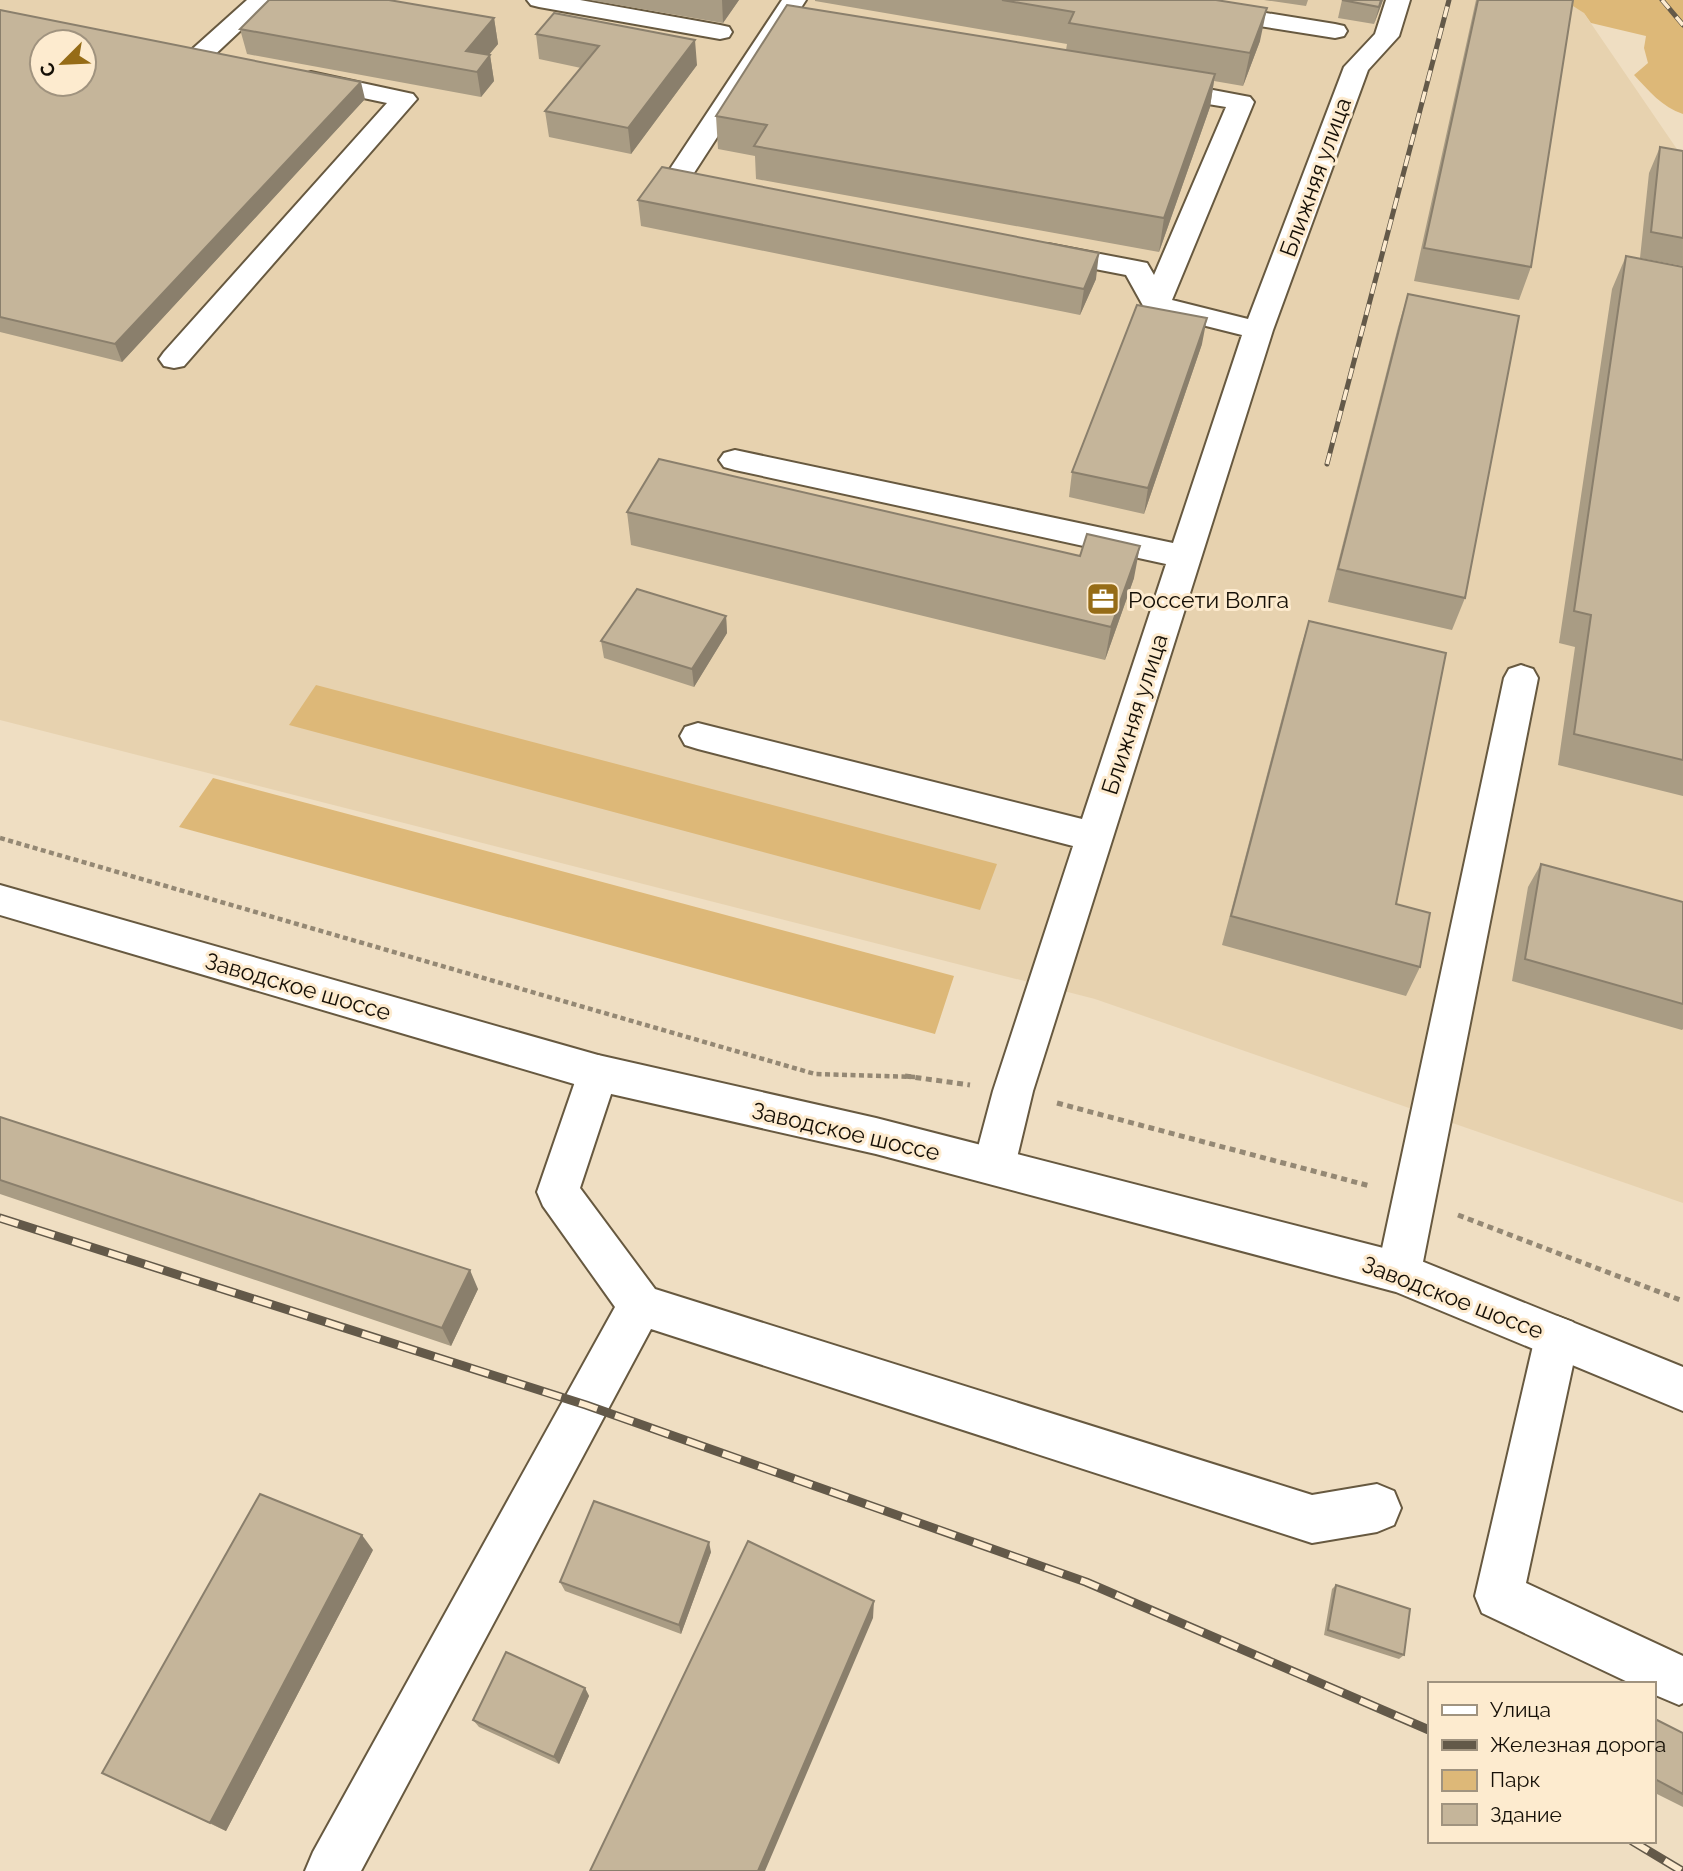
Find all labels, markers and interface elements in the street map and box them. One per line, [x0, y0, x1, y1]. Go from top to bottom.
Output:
north arrow [28, 28, 98, 98]
text: С [35, 59, 60, 80]
street label: Ближняя улица [1274, 94, 1356, 260]
office icon: Россети Волга [1084, 580, 1122, 618]
place label: Россети Волга [1128, 586, 1289, 613]
street label: Ближняя улица [1095, 630, 1173, 798]
street label: Заводское шоссе [202, 947, 394, 1025]
street label: Заводское шоссе [749, 1096, 943, 1166]
street label: Заводское шоссе [1359, 1250, 1547, 1344]
legend [1428, 1682, 1655, 1843]
text: Улица [1490, 1697, 1551, 1722]
text: Железная дорога [1490, 1732, 1666, 1757]
text: Парк [1490, 1767, 1540, 1792]
text: Здание [1490, 1802, 1562, 1827]

